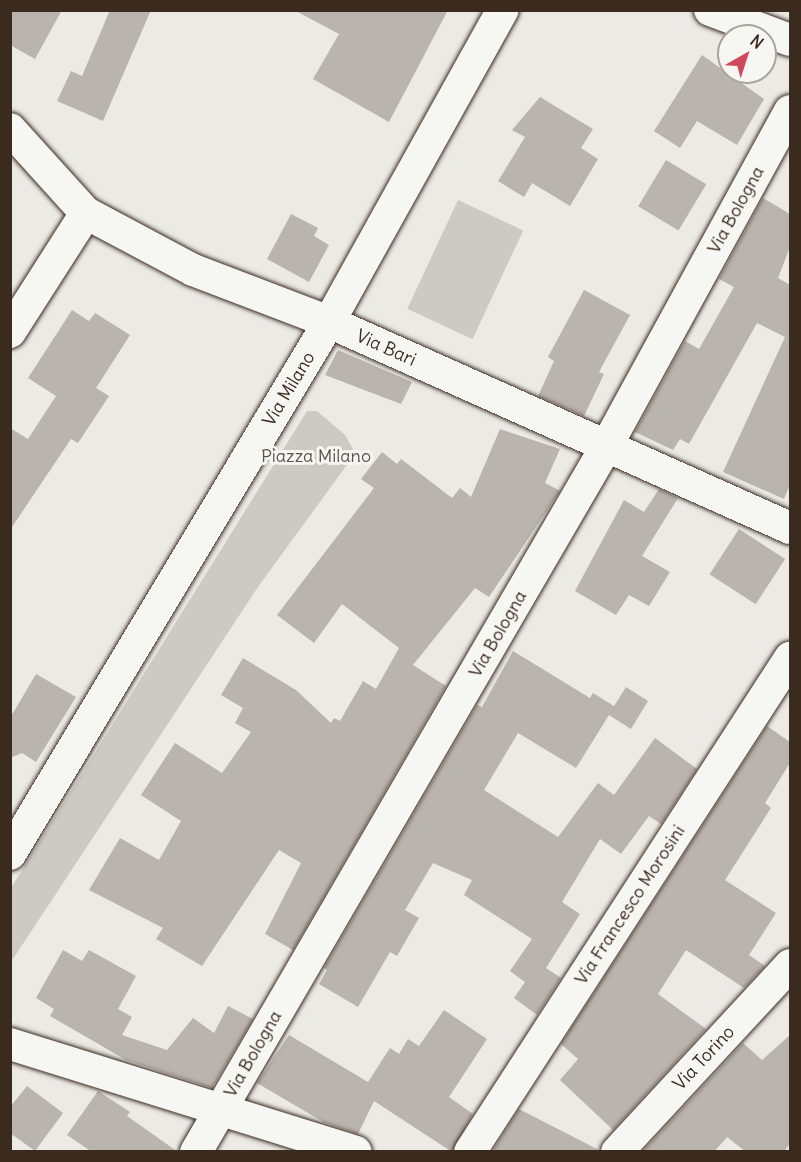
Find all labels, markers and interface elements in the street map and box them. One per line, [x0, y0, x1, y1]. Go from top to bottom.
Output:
north arrow [717, 24, 777, 84]
text: N [746, 30, 768, 53]
street label: Via Bologna [703, 163, 769, 257]
street label: Via Bari [353, 325, 419, 371]
street label: Via Milano [258, 348, 320, 430]
park label: Piazza Milano [261, 445, 371, 467]
street label: Via Bologna [464, 587, 532, 681]
street label: Via Francesco Morosini [570, 821, 690, 989]
street label: Via Bologna [219, 1007, 287, 1101]
street label: Via Torino [669, 1021, 739, 1095]

